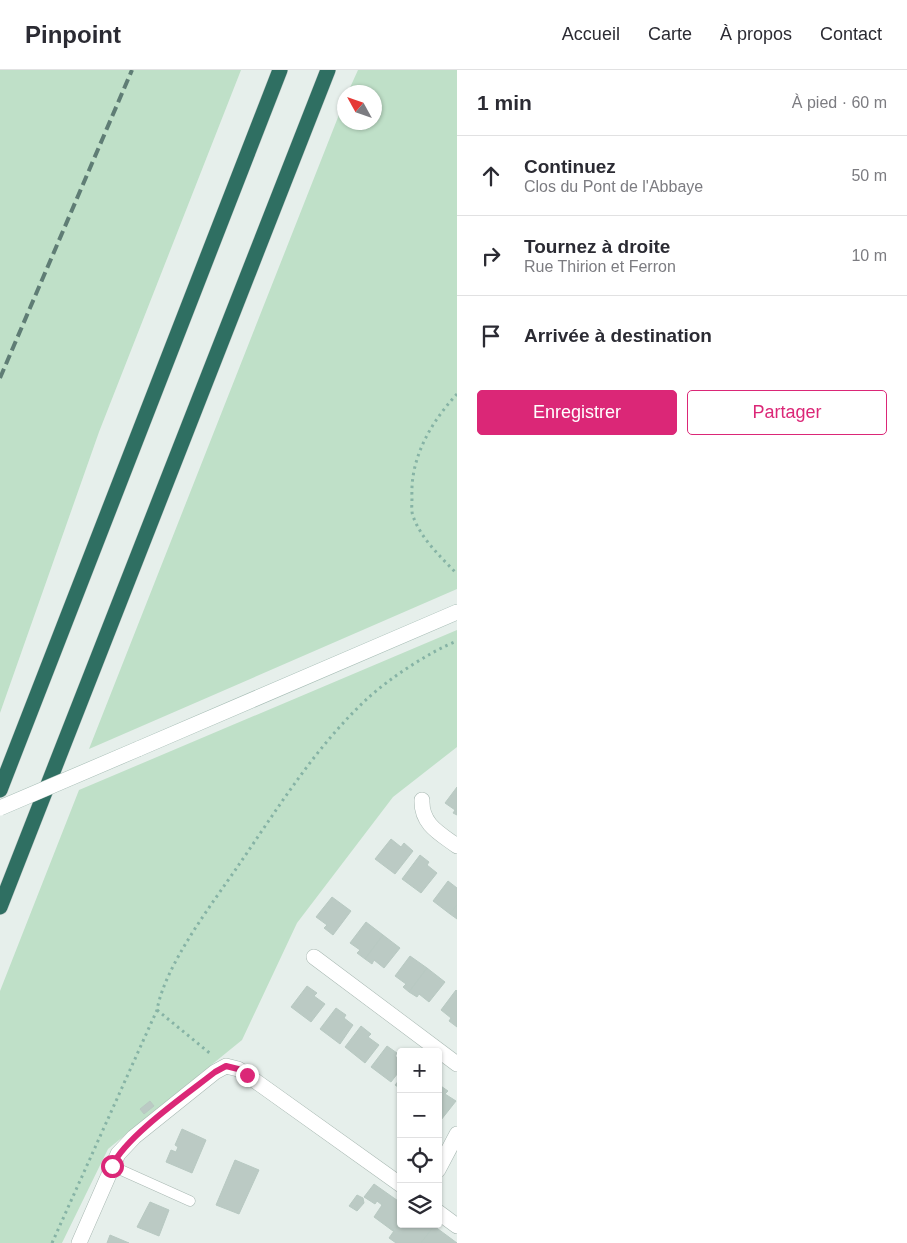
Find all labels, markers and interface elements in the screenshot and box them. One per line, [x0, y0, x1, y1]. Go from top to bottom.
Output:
text: Pinpoint [25, 21, 121, 48]
text: Accueil [562, 24, 620, 44]
text: Carte [648, 24, 692, 44]
text: À propos [720, 24, 792, 44]
text: Contact [820, 24, 882, 44]
north arrow [337, 85, 382, 130]
text: 1 min [477, 91, 532, 114]
text: À pied · 60 m [792, 94, 887, 111]
text: Continuez [524, 156, 616, 177]
icon: ahead [477, 162, 505, 190]
text: 50 m [851, 167, 887, 184]
text: Clos du Pont de l'Abbaye [524, 178, 703, 195]
text: Tournez à droite [524, 236, 670, 257]
icon: right [477, 242, 505, 270]
text: 10 m [851, 247, 887, 264]
text: Rue Thirion et Ferron [524, 258, 676, 275]
icon: arrive [477, 322, 505, 350]
text: Arrivée à destination [524, 325, 712, 346]
button: Enregistrer [477, 390, 677, 435]
button: Partager [687, 390, 887, 435]
map controls [397, 1048, 442, 1228]
button: + [397, 1048, 442, 1093]
route end [236, 1064, 259, 1087]
button: − [397, 1093, 442, 1138]
button: locate [397, 1138, 442, 1183]
route start [101, 1155, 124, 1178]
button: layers [397, 1183, 442, 1228]

